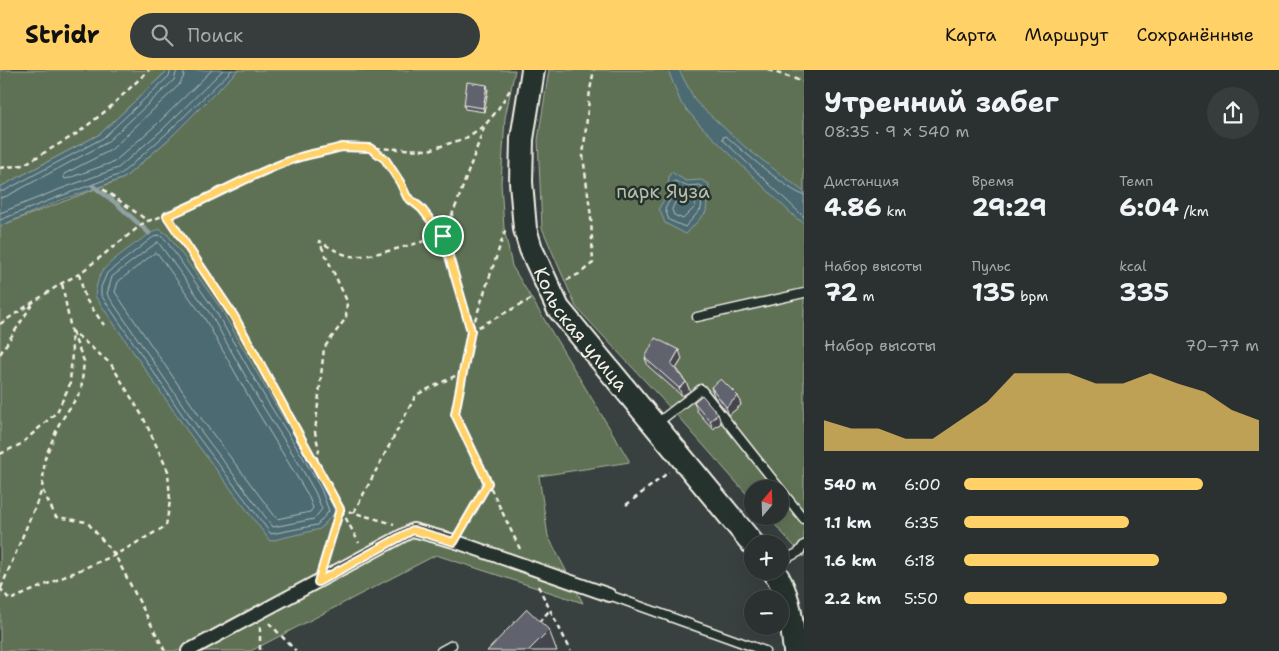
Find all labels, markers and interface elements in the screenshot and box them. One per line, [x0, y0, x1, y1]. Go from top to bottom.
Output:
search box [130, 13, 480, 58]
text: Stridr [25, 19, 100, 51]
icon: search [148, 21, 176, 49]
text: Поиск [188, 23, 243, 48]
text: Карта [945, 23, 996, 47]
text: Маршрут [1024, 23, 1108, 47]
text: Сохранённые [1136, 23, 1254, 47]
text: Утренний забег [824, 83, 1059, 121]
button: share [1207, 87, 1259, 139]
text: 08:35 · 9 × 540 m [824, 121, 969, 142]
text: Дистанция [824, 172, 899, 190]
text: Время [972, 172, 1014, 190]
text: Темп [1119, 172, 1153, 190]
park label: парк Яуза [616, 179, 710, 204]
text: 4.86 [824, 190, 882, 224]
text: 29:29 [972, 190, 1047, 224]
text: 6:04 [1119, 190, 1179, 224]
text: km [882, 202, 906, 220]
text: /km [1179, 202, 1209, 220]
pin [422, 215, 464, 257]
icon: arrive [429, 222, 457, 250]
text: Набор высоты [824, 257, 922, 275]
text: Пульс [972, 257, 1011, 275]
text: kcal [1119, 257, 1147, 275]
street label: Кольская улица [528, 263, 634, 396]
text: 72 [824, 275, 858, 309]
text: 135 [972, 275, 1015, 309]
text: 335 [1119, 275, 1169, 309]
text: m [858, 287, 875, 305]
text: bpm [1015, 287, 1048, 305]
text: Набор высоты [824, 335, 936, 356]
text: 70–77 m [1185, 335, 1259, 356]
text: 540 m [824, 474, 876, 495]
text: 6:00 [904, 474, 941, 495]
north arrow [744, 480, 789, 525]
map controls [744, 480, 789, 635]
text: 1.1 km [824, 512, 871, 533]
text: 6:35 [904, 512, 939, 533]
button: + [744, 535, 789, 580]
text: 1.6 km [824, 550, 876, 571]
text: 6:18 [904, 550, 936, 571]
text: 2.2 km [824, 588, 881, 609]
text: 5:50 [904, 588, 938, 609]
button: − [744, 590, 789, 635]

